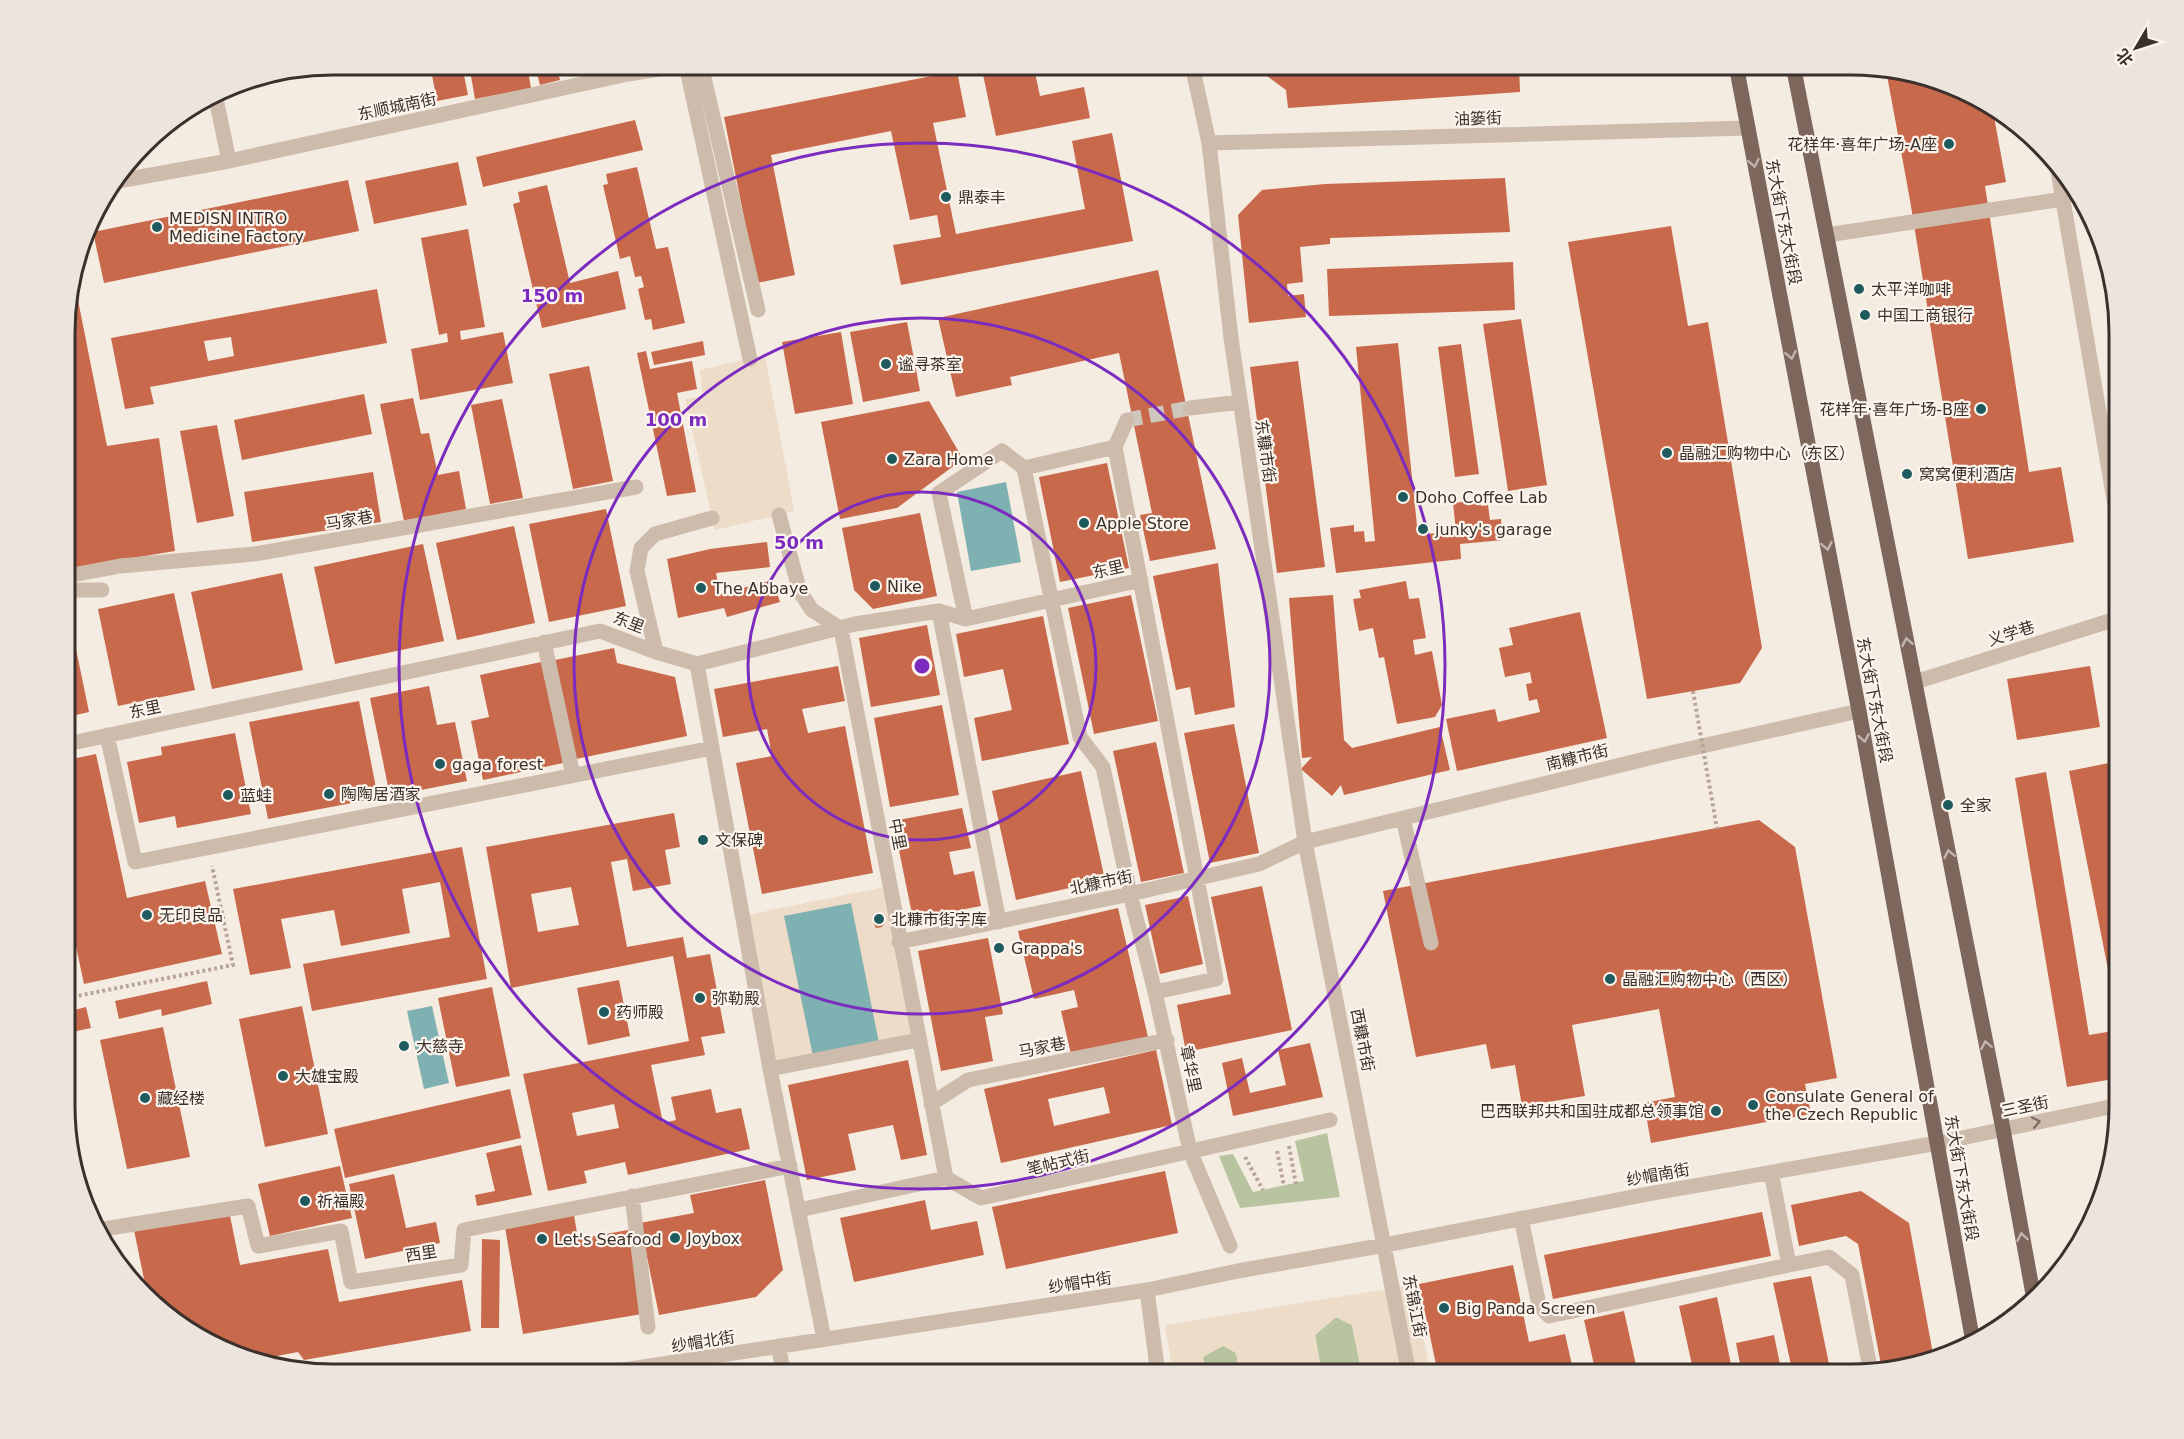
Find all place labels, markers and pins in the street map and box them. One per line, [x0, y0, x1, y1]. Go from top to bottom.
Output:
place label: 花样年·喜年广场-A座 [1787, 135, 1937, 154]
marker: 花样年·喜年广场-A座 [1942, 137, 1956, 151]
place label: 鼎泰丰 [958, 188, 1006, 207]
marker: 鼎泰丰 [939, 190, 953, 204]
place label: MEDISN INTRO Medicine Factory [169, 209, 304, 246]
marker: MEDISN INTRO Medicine Factory [150, 220, 164, 234]
place label: 太平洋咖啡 [1871, 280, 1951, 299]
marker: 太平洋咖啡 [1852, 282, 1866, 296]
place label: 中国工商银行 [1877, 306, 1973, 325]
marker: 中国工商银行 [1858, 308, 1872, 322]
place label: 谧寻茶室 [898, 355, 962, 374]
marker: 谧寻茶室 [879, 357, 893, 371]
place label: 花样年·喜年广场-B座 [1819, 400, 1969, 419]
marker: 花样年·喜年广场-B座 [1974, 402, 1988, 416]
place label: 晶融汇购物中心（东区） [1679, 444, 1855, 463]
marker: 晶融汇购物中心（东区） [1660, 446, 1674, 460]
place label: Zara Home [904, 450, 993, 469]
marker: Zara Home [885, 452, 899, 466]
place label: 窝窝便利酒店 [1919, 465, 2015, 484]
marker: 窝窝便利酒店 [1900, 467, 1914, 481]
place label: Doho Coffee Lab [1415, 488, 1548, 507]
marker: Doho Coffee Lab [1396, 490, 1410, 504]
place label: Apple Store [1096, 514, 1189, 533]
marker: Apple Store [1077, 516, 1091, 530]
place label: junky's garage [1434, 520, 1552, 539]
marker: junky's garage [1416, 522, 1430, 536]
place label: Nike [887, 577, 922, 596]
place label: The Abbaye [712, 579, 808, 598]
marker: Nike [868, 579, 882, 593]
marker: The Abbaye [694, 581, 708, 595]
centre of rings [912, 656, 932, 676]
place label: gaga forest [452, 755, 543, 774]
marker: gaga forest [433, 757, 447, 771]
place label: 陶陶居酒家 [341, 785, 421, 804]
place label: 蓝蛙 [240, 786, 272, 805]
marker: 陶陶居酒家 [322, 787, 336, 801]
marker: 蓝蛙 [221, 788, 235, 802]
place label: 全家 [1960, 796, 1992, 815]
marker: 全家 [1941, 798, 1955, 812]
place label: 文保碑 [715, 831, 763, 850]
marker: 文保碑 [696, 833, 710, 847]
place label: 无印良品 [159, 906, 223, 925]
marker: 无印良品 [140, 908, 154, 922]
place label: 北糠市街字库 [891, 910, 987, 929]
marker: 北糠市街字库 [872, 912, 886, 926]
place label: Grappa's [1011, 939, 1083, 958]
marker: Grappa's [992, 941, 1006, 955]
place label: 晶融汇购物中心（西区） [1622, 970, 1798, 989]
marker: 晶融汇购物中心（西区） [1603, 972, 1617, 986]
place label: 弥勒殿 [712, 989, 760, 1008]
marker: 弥勒殿 [693, 991, 707, 1005]
place label: 药师殿 [616, 1003, 664, 1022]
marker: 药师殿 [597, 1005, 611, 1019]
place label: 大慈寺 [416, 1037, 464, 1056]
marker: 大慈寺 [397, 1039, 411, 1053]
place label: 大雄宝殿 [295, 1067, 359, 1086]
marker: 大雄宝殿 [276, 1069, 290, 1083]
place label: Consulate General of the Czech Republic [1765, 1087, 1934, 1124]
place label: 藏经楼 [157, 1089, 205, 1108]
marker: 藏经楼 [138, 1091, 152, 1105]
marker: Consulate General of the Czech Republic [1746, 1098, 1760, 1112]
place label: 巴西联邦共和国驻成都总领事馆 [1480, 1102, 1704, 1121]
marker: 巴西联邦共和国驻成都总领事馆 [1709, 1104, 1723, 1118]
place label: 祈福殿 [317, 1192, 365, 1211]
marker: 祈福殿 [298, 1194, 312, 1208]
place label: Joybox [686, 1229, 740, 1248]
place label: Let's Seafood [554, 1230, 662, 1249]
marker: Joybox [668, 1231, 682, 1245]
marker: Let's Seafood [535, 1232, 549, 1246]
place label: Big Panda Screen [1456, 1299, 1596, 1318]
marker: Big Panda Screen [1437, 1301, 1451, 1315]

